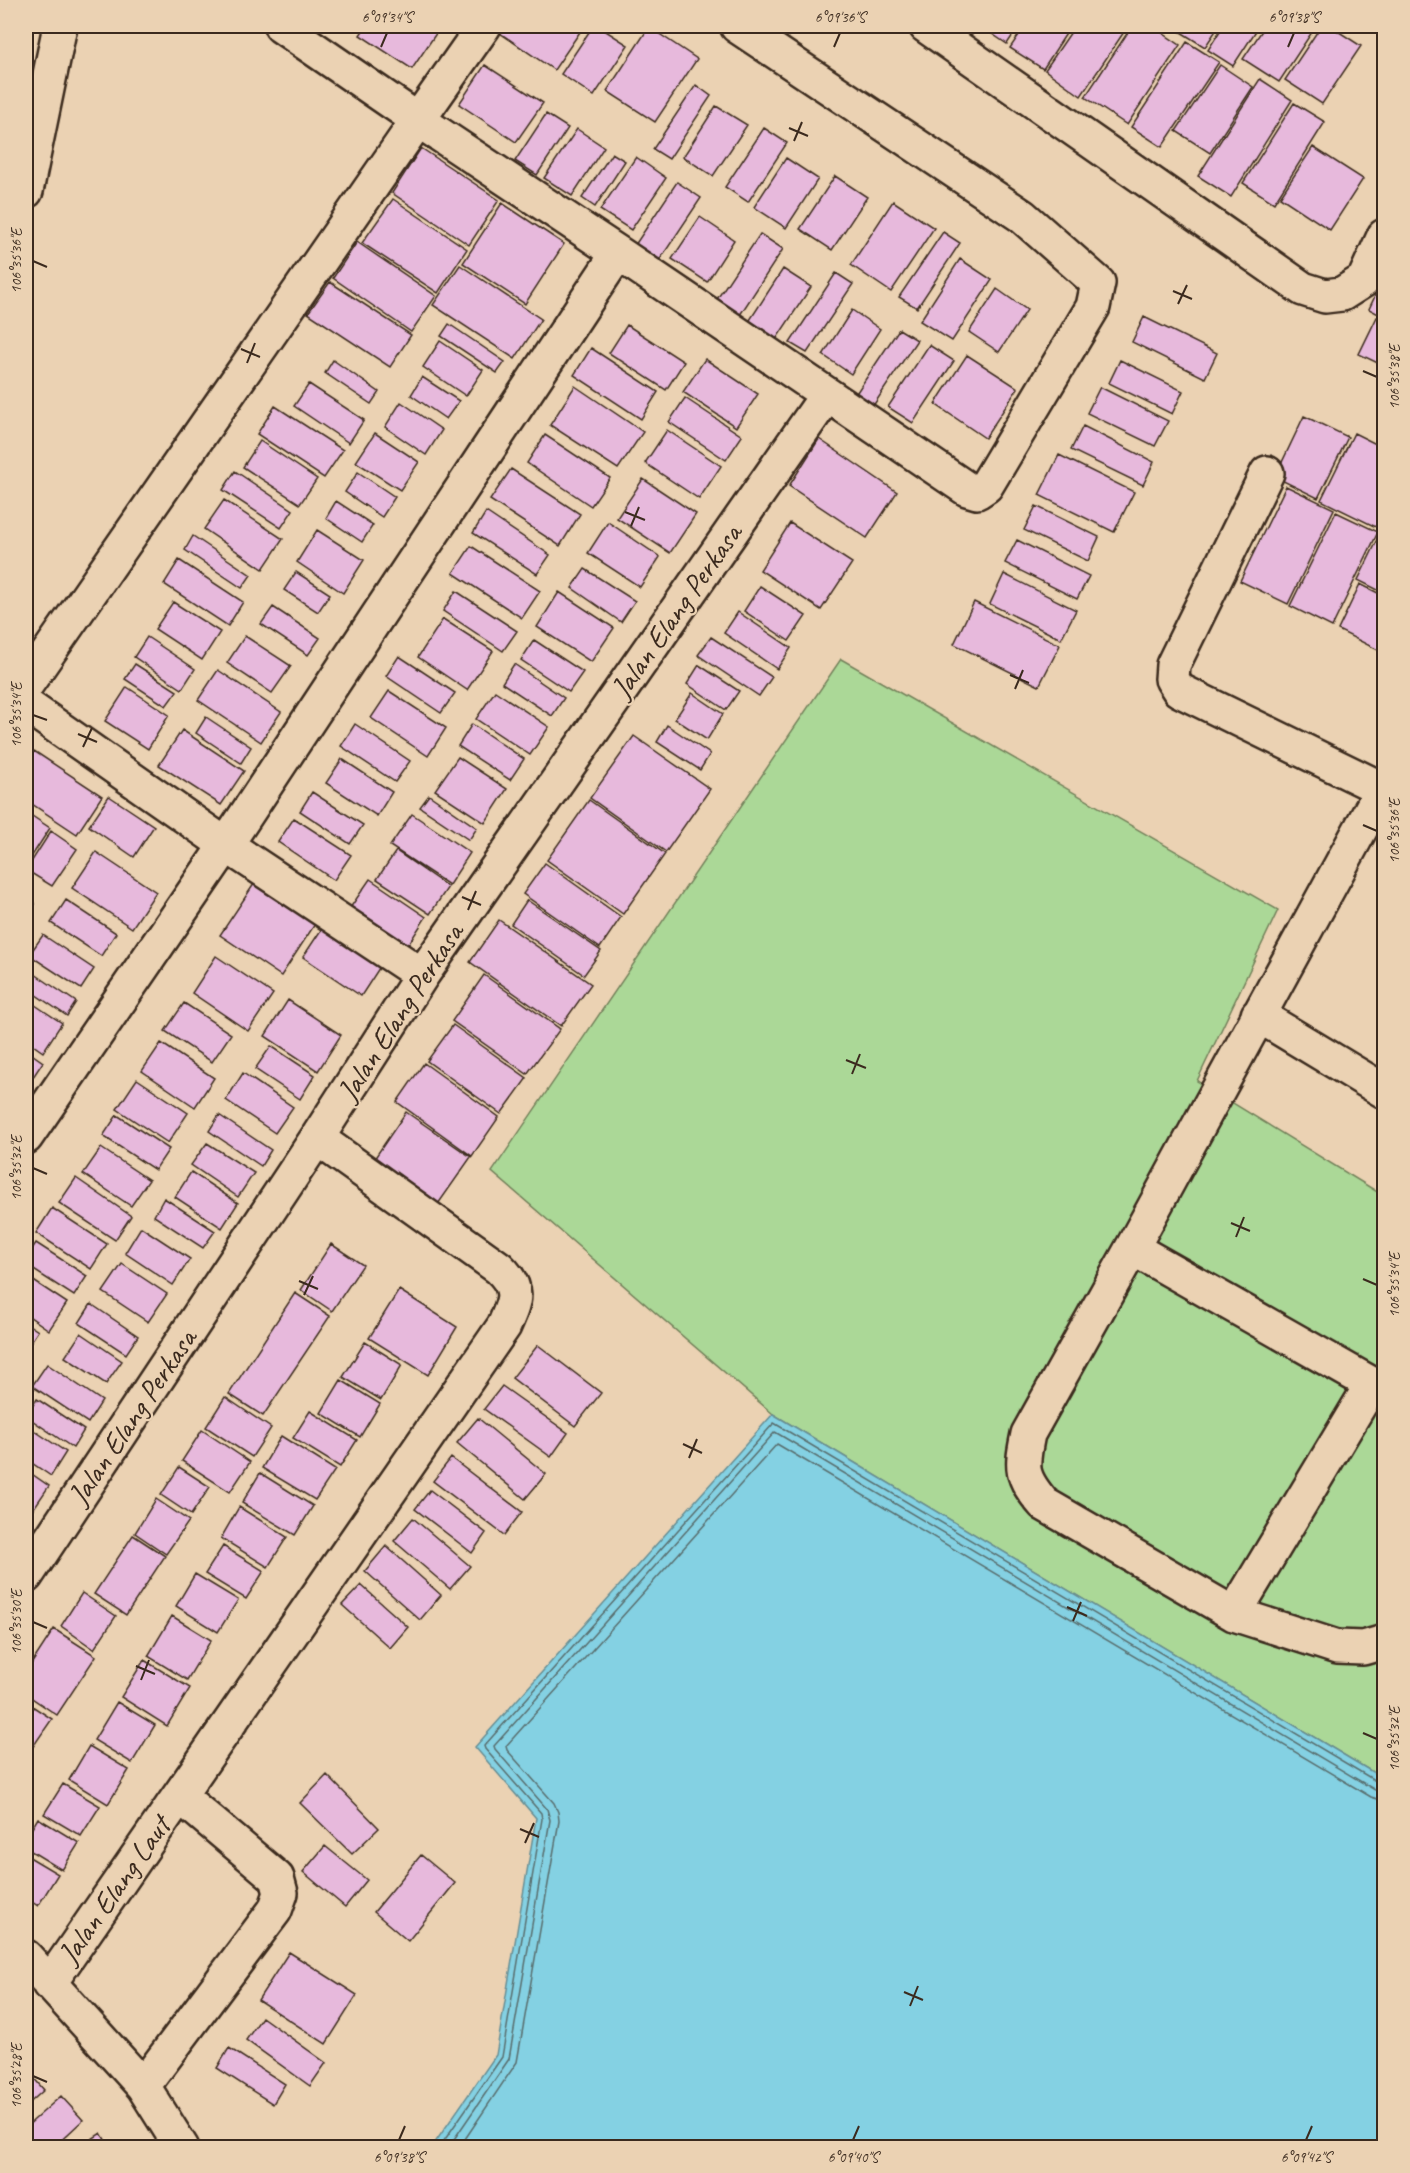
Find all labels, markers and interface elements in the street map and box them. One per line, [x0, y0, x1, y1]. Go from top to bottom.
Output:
text: 6°09'34"S [362, 8, 415, 27]
text: 6°09'36"S [815, 8, 868, 27]
text: 6°09'38"S [1269, 8, 1322, 27]
text: 106°35'36"E [7, 227, 26, 293]
text: 106°35'38"E [1385, 343, 1404, 409]
street label: Jalan Elang Perkasa [601, 514, 752, 707]
text: 106°35'34"E [7, 681, 26, 747]
text: 106°35'36"E [1385, 797, 1404, 863]
street label: Jalan Elang Perkasa [327, 914, 473, 1110]
text: 106°35'32"E [7, 1134, 26, 1200]
text: 106°35'34"E [1385, 1251, 1404, 1317]
street label: Jalan Elang Perkasa [58, 1320, 206, 1514]
text: 106°35'30"E [7, 1588, 26, 1654]
text: 106°35'32"E [1385, 1705, 1404, 1771]
street label: Jalan Elang Laut [48, 1806, 181, 1973]
text: 106°35'28"E [7, 2042, 26, 2108]
text: 6°09'38"S [374, 2148, 427, 2167]
text: 6°09'40"S [828, 2148, 881, 2167]
text: 6°09'42"S [1281, 2148, 1334, 2167]

